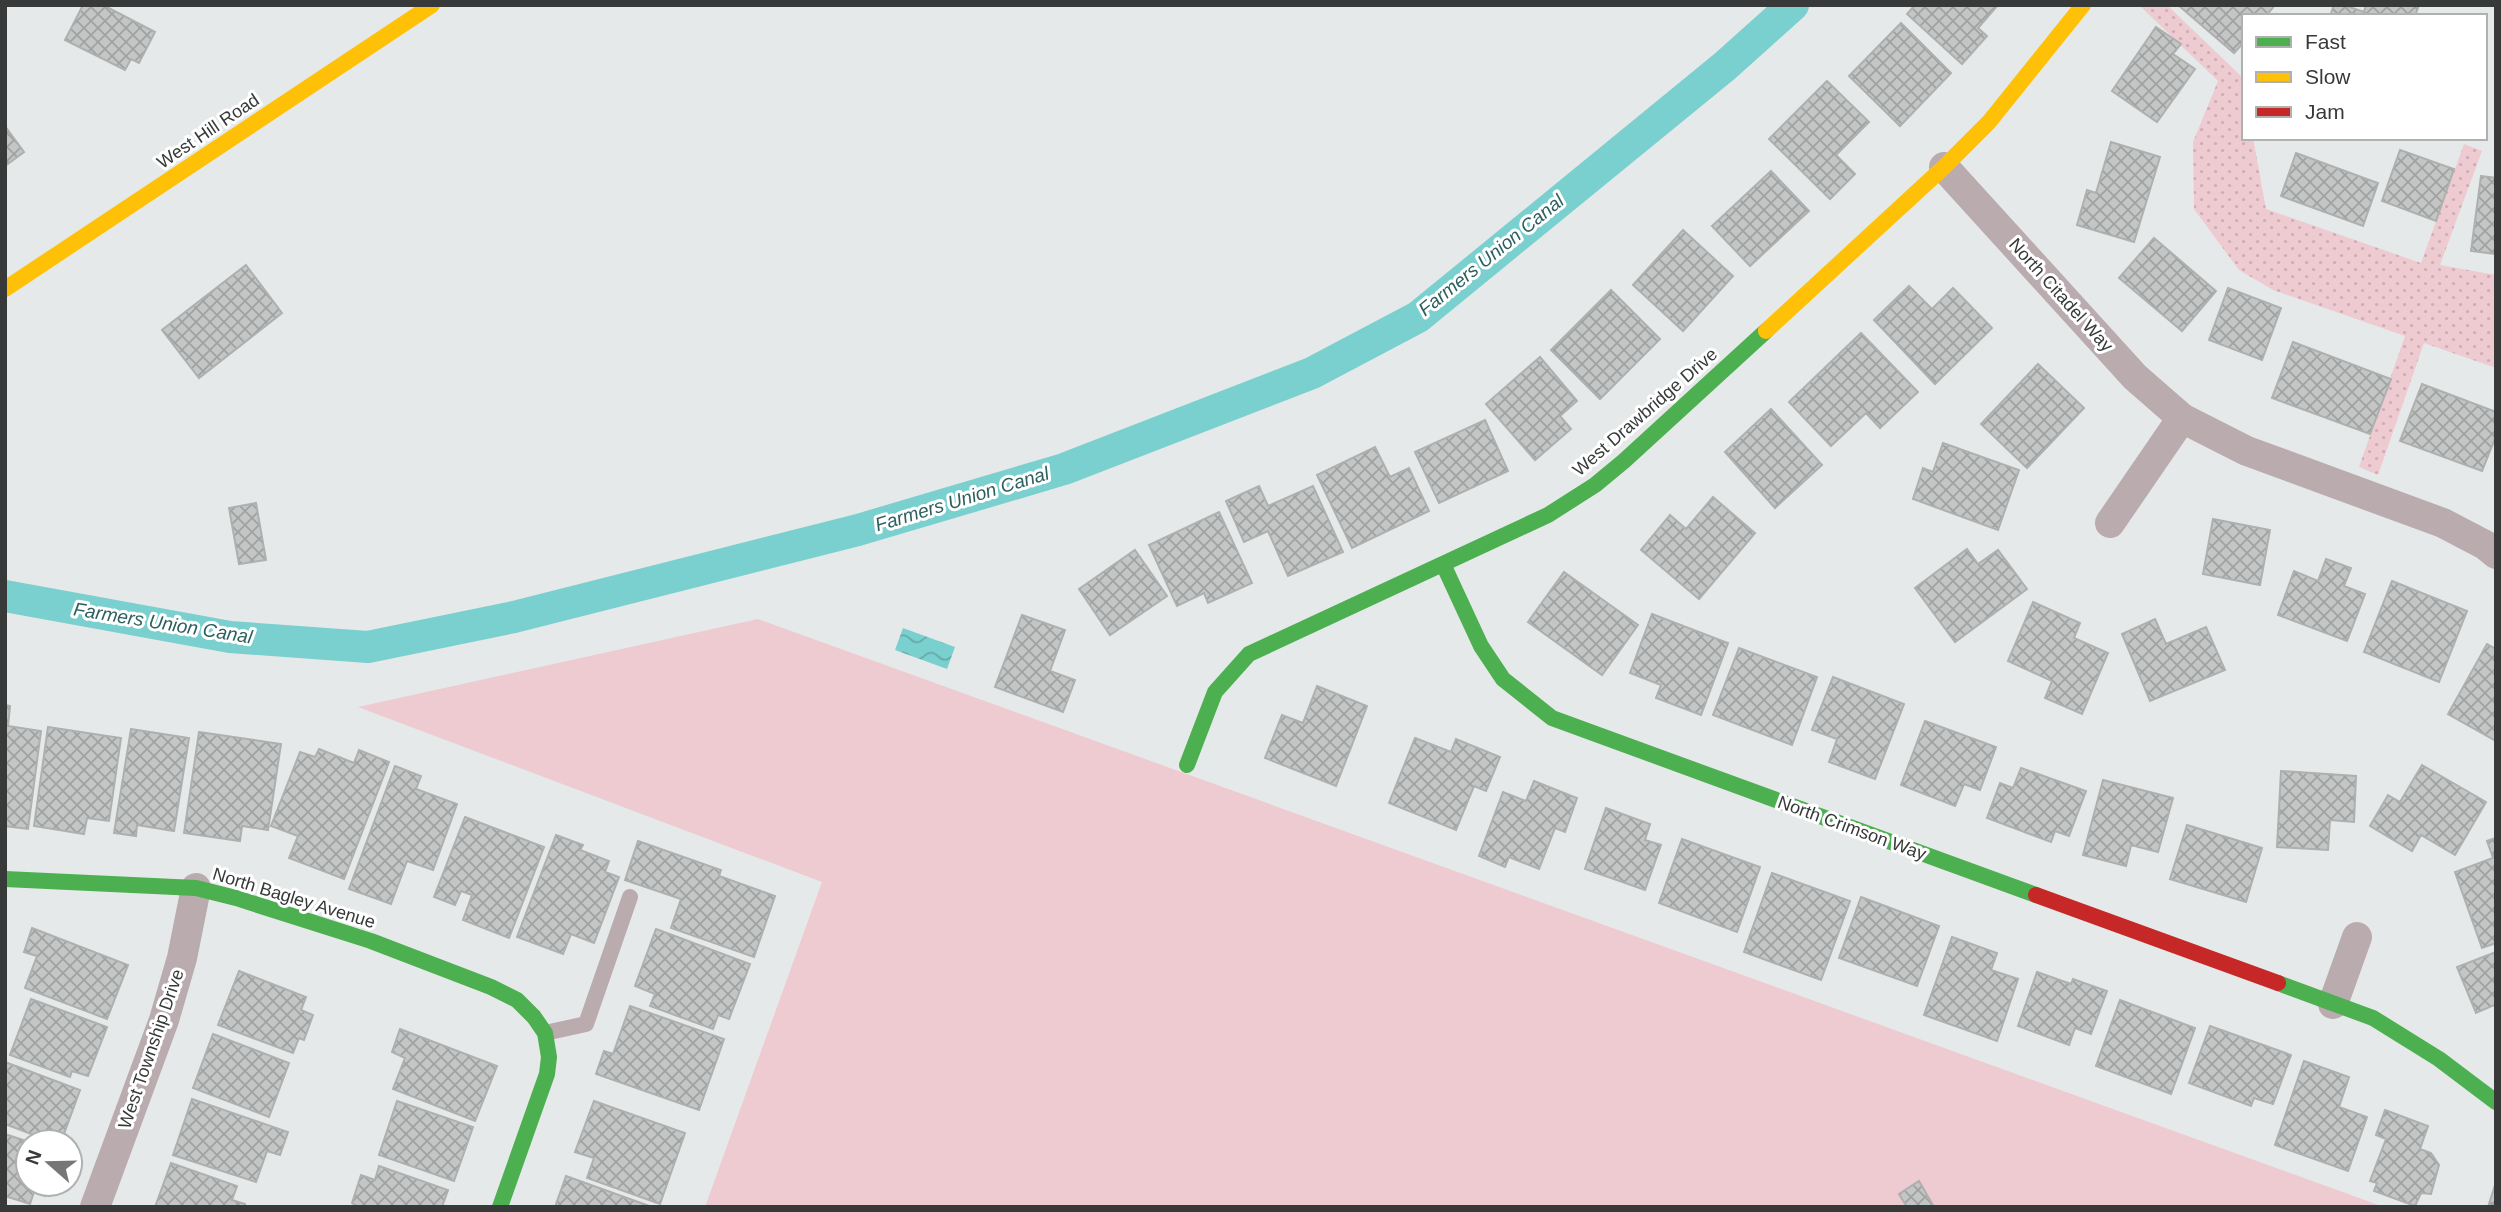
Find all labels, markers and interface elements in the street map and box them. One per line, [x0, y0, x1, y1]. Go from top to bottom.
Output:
legend [2242, 14, 2487, 140]
text: Fast [2305, 30, 2346, 53]
text: Slow [2305, 65, 2351, 88]
street label: West Hill Road [153, 90, 263, 172]
text: Jam [2305, 100, 2345, 123]
water label: Farmers Union Canal [1414, 190, 1568, 320]
street label: North Citadel Way [2005, 234, 2117, 356]
street label: West Drawbridge Drive [1569, 344, 1721, 480]
water label: Farmers Union Canal [873, 462, 1052, 535]
water label: Farmers Union Canal [72, 599, 255, 648]
street label: North Crimson Way [1775, 792, 1929, 864]
street label: North Bagley Avenue [210, 864, 378, 932]
street label: West Township Drive [114, 967, 188, 1131]
north arrow [14, 1128, 84, 1198]
text: N [21, 1147, 46, 1167]

